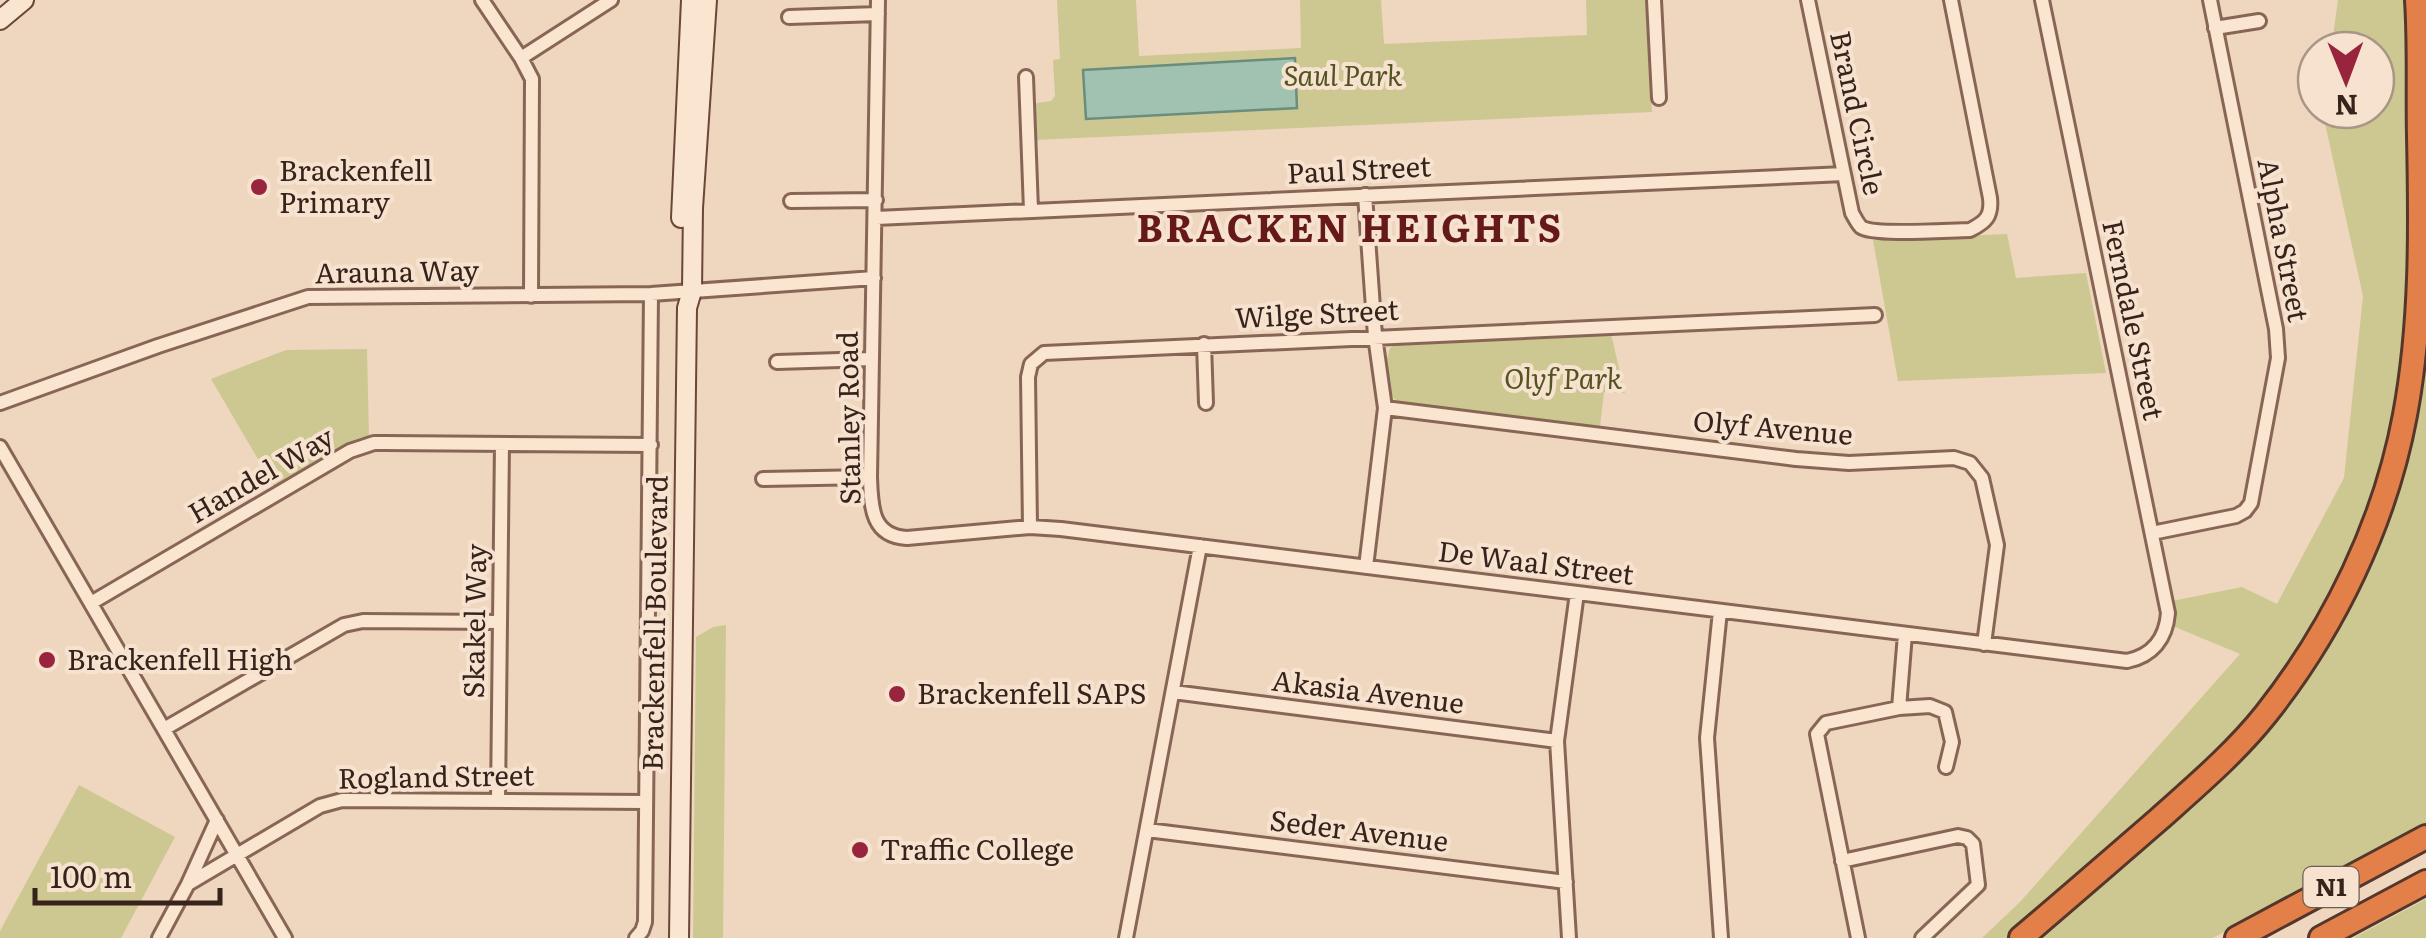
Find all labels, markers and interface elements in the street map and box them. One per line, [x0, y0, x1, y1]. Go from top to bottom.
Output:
street label: Brand Circle [1821, 27, 1897, 199]
north arrow [2296, 30, 2396, 130]
park label: Saul Park [1284, 53, 1403, 95]
text: N [2334, 86, 2359, 128]
street label: Paul Street [1286, 143, 1433, 193]
place label: Brackenfell Primary [279, 148, 432, 222]
street label: Alpha Street [2249, 154, 2322, 326]
marker: Brackenfell Primary [248, 176, 270, 198]
district label: BRACKEN HEIGHTS [1136, 197, 1564, 254]
street label: Ferndale Street [2093, 216, 2177, 424]
street label: Arauna Way [314, 248, 480, 292]
street label: Wilge Street [1234, 287, 1401, 337]
street label: Stanley Road [824, 331, 870, 505]
park label: Olyf Park [1504, 356, 1623, 398]
street label: Olyf Avenue [1691, 398, 1855, 454]
street label: Handel Way [179, 414, 342, 532]
street label: Brackenfell Boulevard [629, 475, 677, 771]
street label: De Waal Street [1436, 528, 1637, 594]
street label: Skakel Way [451, 542, 495, 699]
place label: Brackenfell High [67, 637, 293, 679]
marker: Brackenfell High [36, 649, 58, 671]
street label: Akasia Avenue [1270, 657, 1467, 723]
place label: Brackenfell SAPS [917, 671, 1146, 713]
marker: Brackenfell SAPS [886, 683, 908, 705]
street label: Rogland Street [337, 752, 535, 798]
street label: Seder Avenue [1268, 797, 1451, 861]
place label: Traffic College [880, 827, 1074, 869]
marker: Traffic College [849, 839, 871, 861]
scale bar [35, 843, 220, 905]
text: 100 m [50, 853, 132, 897]
road number: N1 [2304, 867, 2358, 907]

